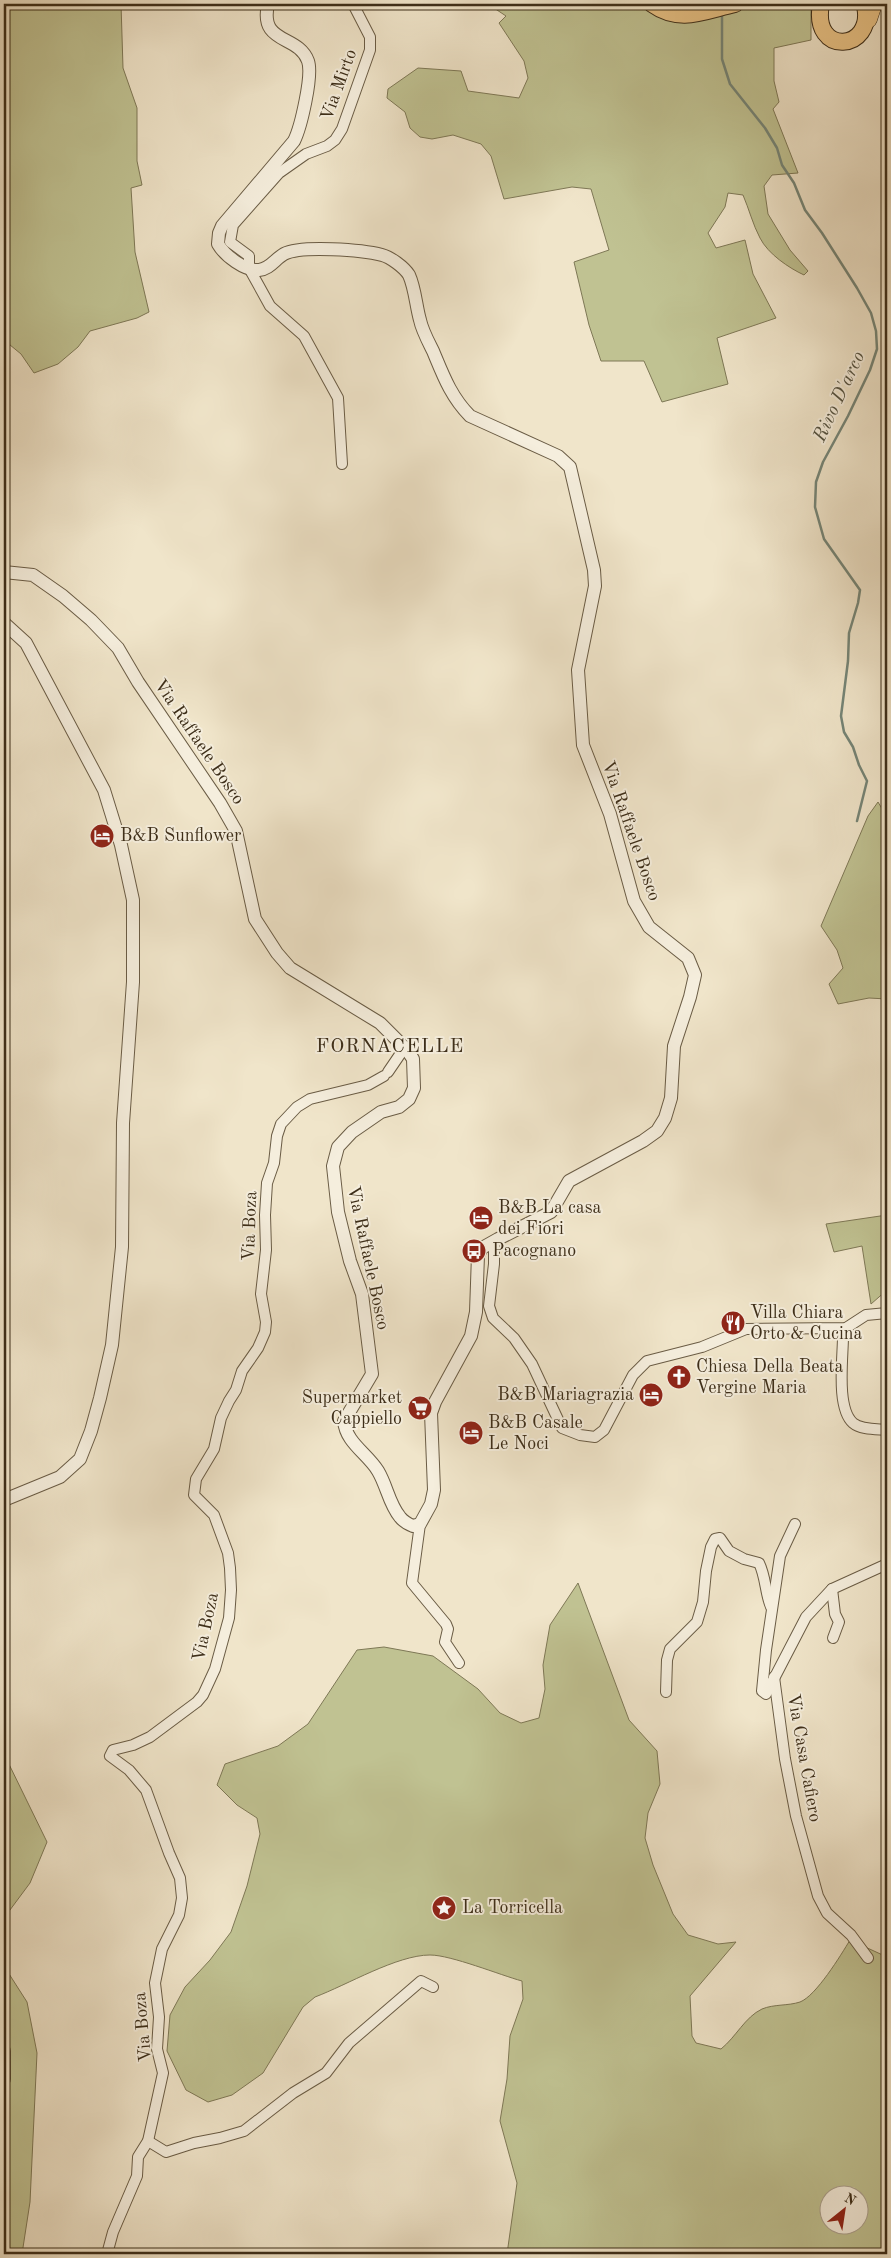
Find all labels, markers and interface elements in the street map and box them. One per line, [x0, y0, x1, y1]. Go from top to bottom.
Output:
street label: Via Mirto [318, 47, 360, 123]
water label: Rivo D'arco [810, 349, 869, 446]
street label: Via Raffaele Bosco [150, 676, 248, 808]
street label: Via Raffaele Bosco [599, 759, 663, 903]
hotel icon: B&B Sunflower [89, 823, 115, 849]
place label: B&B Sunflower [120, 827, 242, 845]
district label: FORNACELLE [316, 1037, 464, 1057]
street label: Via Raffaele Bosco [344, 1184, 392, 1332]
street label: Via Boza [240, 1191, 260, 1261]
place label: B&B La casa dei Fiori [498, 1199, 602, 1238]
hotel icon: B&B La casa dei Fiori [468, 1205, 494, 1231]
bus stop icon: Pacognano [461, 1238, 487, 1264]
place label: Pacognano [492, 1242, 576, 1260]
place label: Villa Chiara Orto & Cucina [750, 1304, 863, 1343]
restaurant icon: Villa Chiara Orto & Cucina [720, 1310, 746, 1336]
place label: Chiesa Della Beata Vergine Maria [696, 1358, 844, 1397]
church icon: Chiesa Della Beata Vergine Maria [666, 1364, 692, 1390]
hotel icon: B&B Mariagrazia [638, 1382, 664, 1408]
place label: B&B Mariagrazia [497, 1386, 634, 1404]
place label: Supermarket Cappiello [302, 1389, 402, 1428]
supermarket icon: Supermarket Cappiello [407, 1395, 433, 1421]
place label: B&B Casale Le Noci [488, 1414, 583, 1453]
hotel icon: B&B Casale Le Noci [458, 1420, 484, 1446]
street label: Via Boza [190, 1591, 222, 1663]
street label: Via Casa Cafiero [784, 1693, 824, 1823]
place icon: La Torricella [431, 1895, 457, 1921]
place label: La Torricella [462, 1899, 563, 1917]
street label: Via Boza [131, 1991, 155, 2063]
north arrow [818, 2186, 868, 2236]
text: N [842, 2191, 858, 2208]

